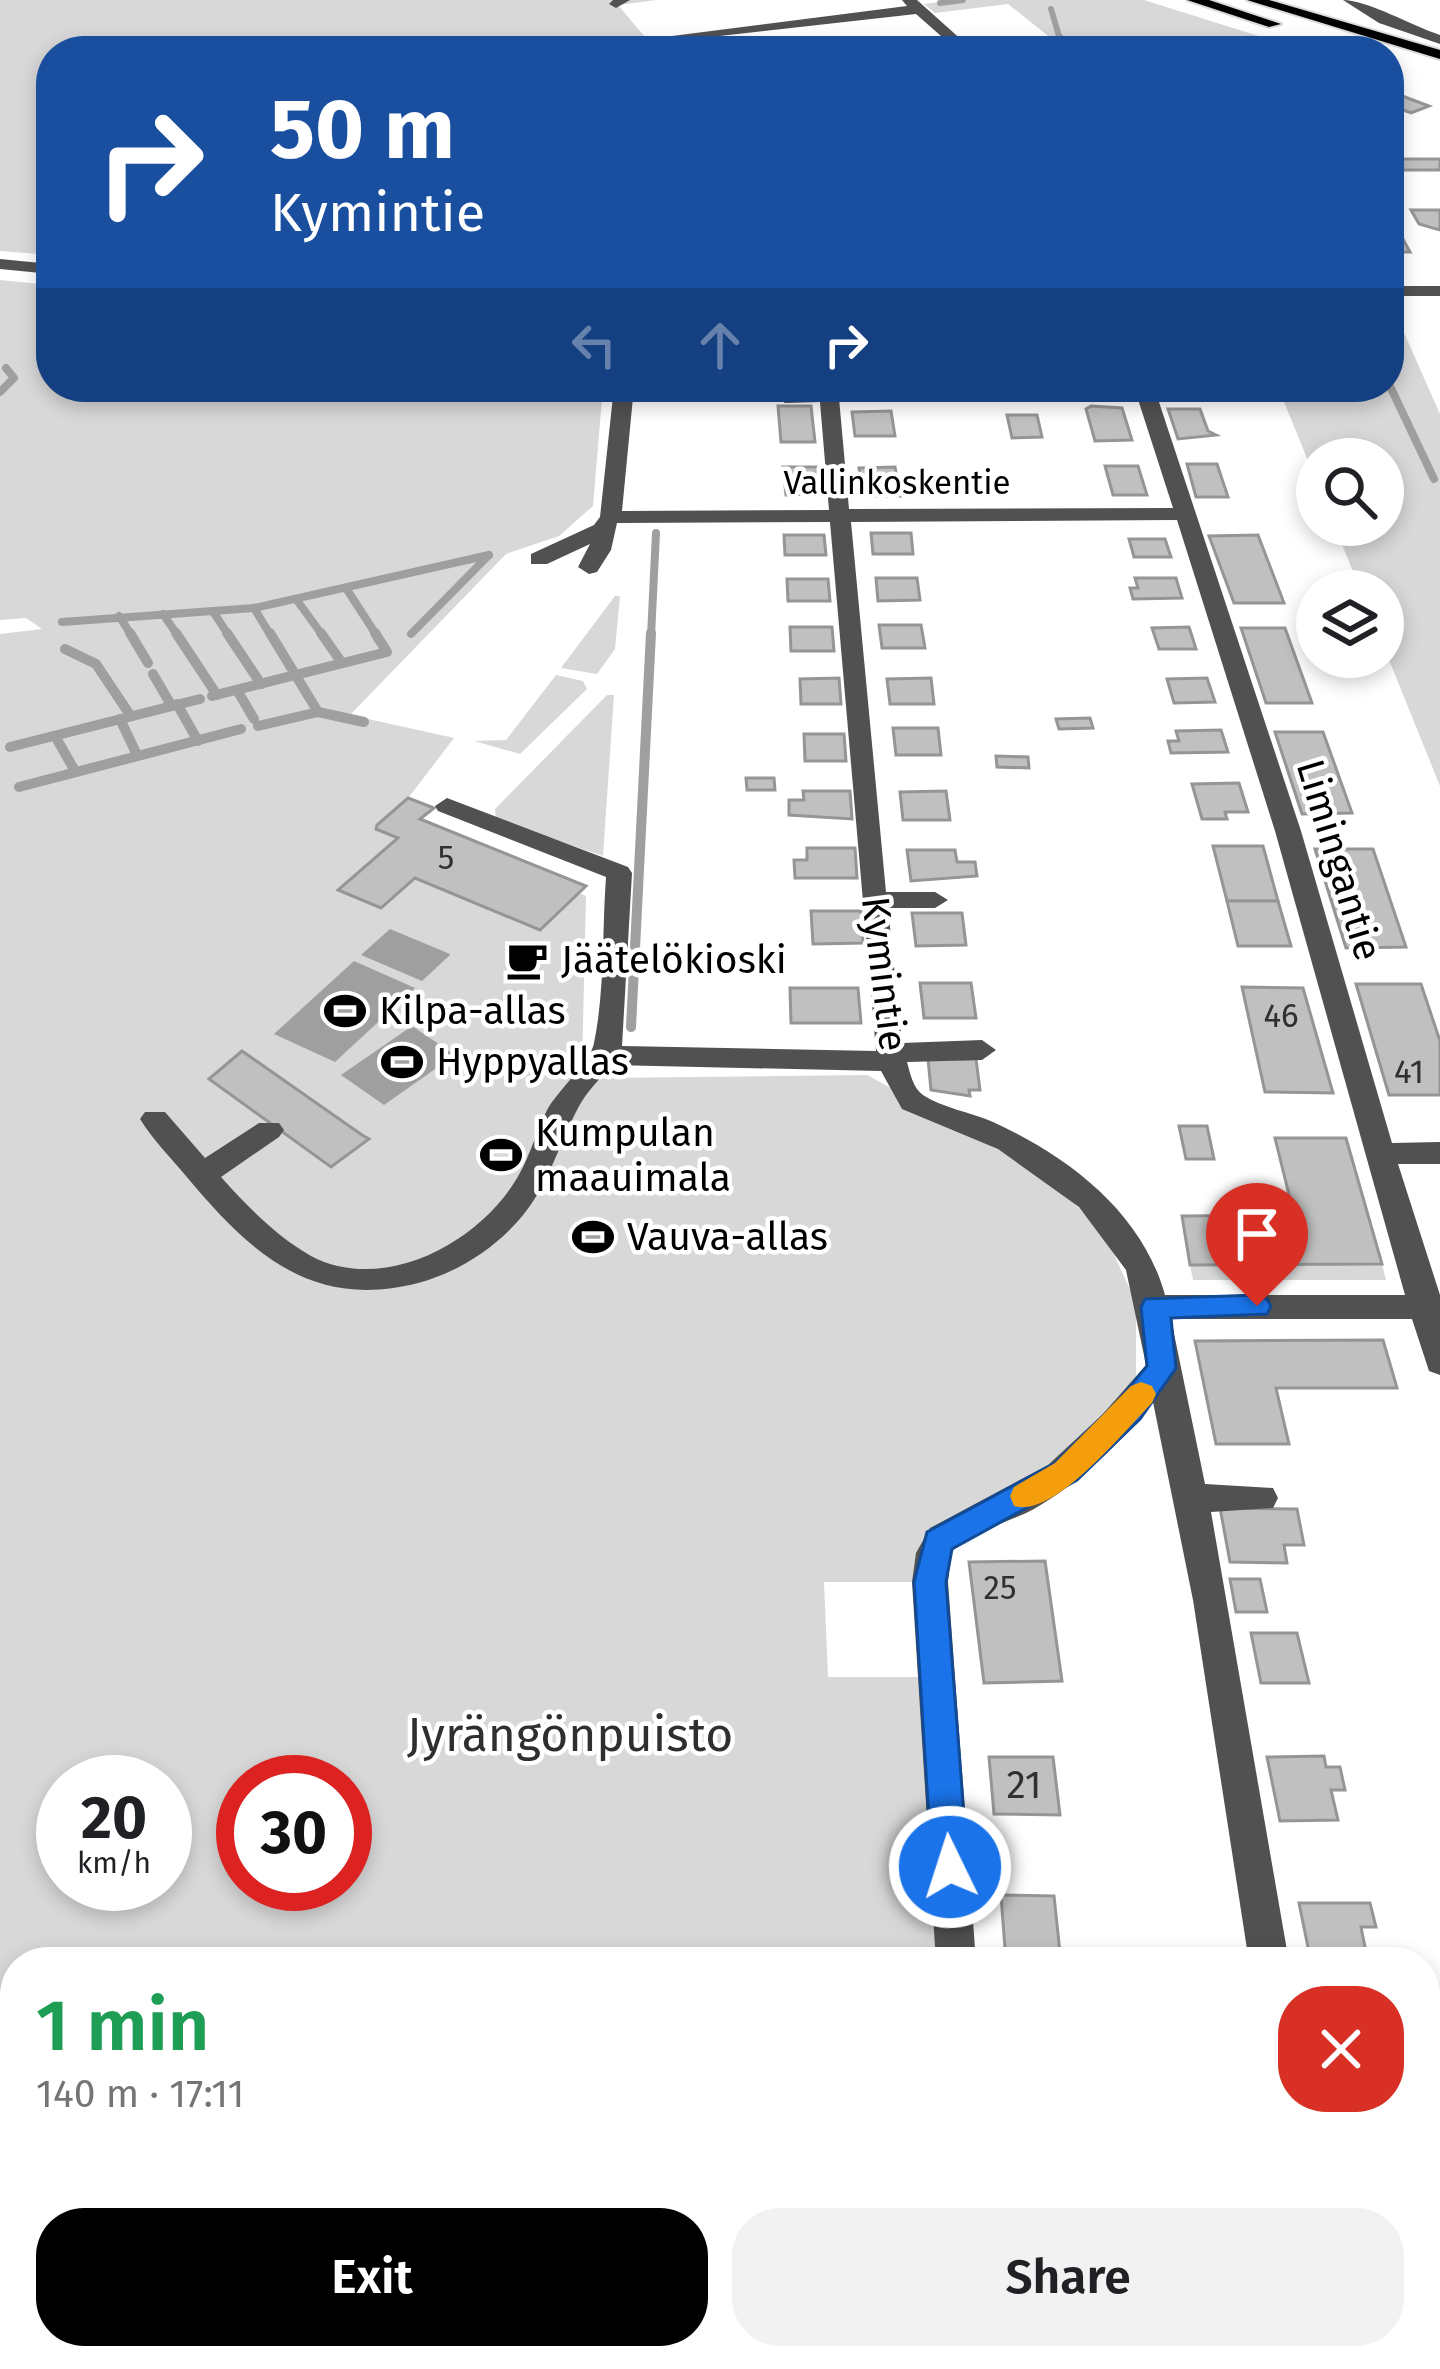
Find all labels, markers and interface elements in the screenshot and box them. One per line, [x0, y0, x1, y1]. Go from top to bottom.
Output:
text: 50 m [270, 79, 455, 180]
icon: right [72, 84, 228, 240]
text: Kymintie [270, 181, 485, 245]
icon: left [561, 312, 627, 378]
icon: ahead [687, 312, 753, 378]
icon: right [813, 312, 879, 378]
map controls [1296, 438, 1404, 678]
button: search [1296, 438, 1404, 546]
street label: Vallinkoskentie [783, 463, 1011, 503]
button: layers [1296, 570, 1404, 678]
street label: Limingantie [1287, 754, 1391, 966]
house number: 5 [438, 838, 454, 878]
street label: Kymintie [852, 894, 916, 1054]
cafe icon: Jäätelökioski [504, 937, 550, 983]
place label: Jäätelökioski [561, 937, 787, 983]
sports icon: Kilpa-allas [322, 988, 368, 1034]
place label: Kilpa-allas [379, 988, 566, 1034]
house number: 46 [1263, 996, 1299, 1036]
sports icon: Hyppyallas [379, 1039, 425, 1085]
place label: Hyppyallas [436, 1039, 629, 1085]
house number: 41 [1394, 1052, 1424, 1092]
place label: Kumpulan maauimala [535, 1110, 731, 1201]
sports icon: Kumpulan maauimala [478, 1132, 524, 1178]
pin [1206, 1183, 1308, 1306]
icon: arrive [1224, 1201, 1290, 1267]
sports icon: Vauva-allas [570, 1214, 616, 1260]
place label: Vauva-allas [627, 1214, 828, 1260]
house number: 25 [984, 1568, 1016, 1608]
park label: Jyrängönpuisto [407, 1706, 733, 1764]
speed limit sign: 30 [216, 1755, 372, 1911]
house number: 21 [1006, 1762, 1042, 1808]
text: 20 [81, 1782, 147, 1854]
position arrow [887, 1804, 1013, 1930]
text: km/h [77, 1845, 151, 1881]
text: 1 min [36, 1983, 209, 2069]
button: close [1278, 1986, 1404, 2112]
text: 140 m · 17:11 [36, 2071, 244, 2117]
button: Exit [36, 2208, 708, 2346]
button: Share [732, 2208, 1404, 2346]

